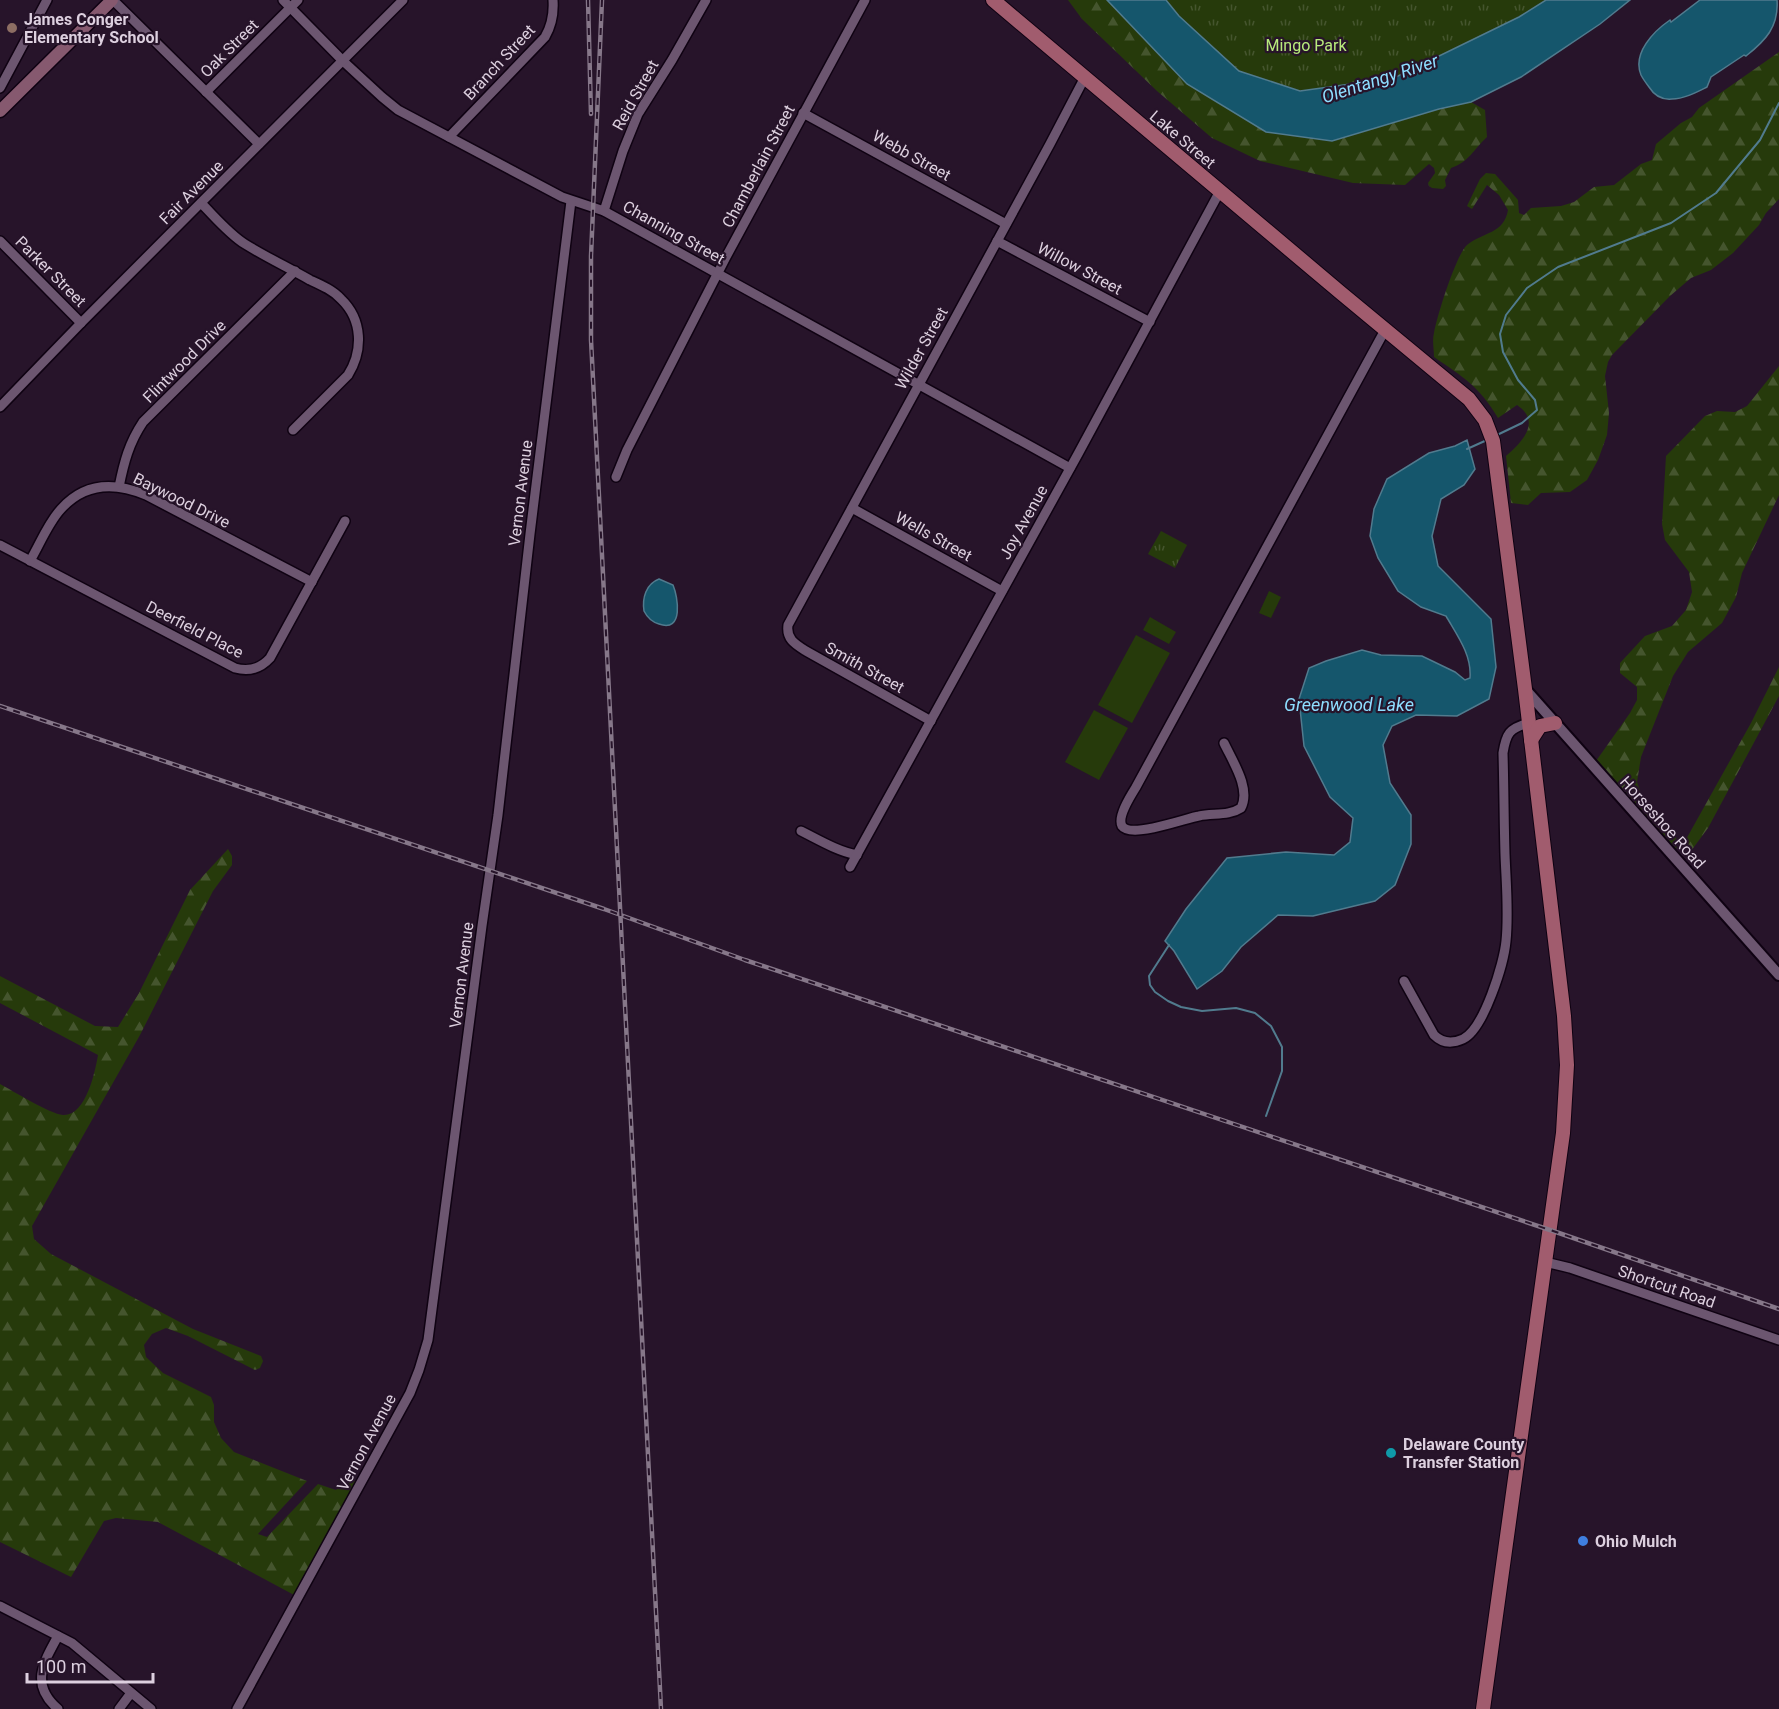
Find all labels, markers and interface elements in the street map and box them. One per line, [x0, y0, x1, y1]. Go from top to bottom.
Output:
place label: James Conger Elementary School [24, 10, 159, 47]
street label: Oak Street [196, 15, 262, 81]
marker: James Conger Elementary School [5, 21, 19, 35]
street label: Branch Street [460, 21, 539, 104]
park label: Mingo Park [1265, 36, 1347, 55]
water label: Olentangy River [1319, 50, 1442, 107]
street label: Reid Street [608, 57, 663, 134]
street label: Chamberlain Street [718, 102, 799, 231]
street label: Lake Street [1146, 106, 1219, 172]
street label: Webb Street [869, 126, 954, 185]
street label: Fair Avenue [155, 156, 227, 228]
street label: Channing Street [620, 197, 728, 268]
street label: Parker Street [11, 232, 90, 311]
street label: Willow Street [1034, 238, 1125, 299]
street label: Wilder Street [891, 304, 952, 393]
street label: Flintwood Drive [139, 316, 230, 407]
street label: Vernon Avenue [505, 439, 536, 547]
street label: Baywood Drive [130, 469, 233, 532]
street label: Joy Avenue [995, 482, 1052, 563]
street label: Wells Street [892, 508, 975, 565]
street label: Deerfield Place [143, 597, 247, 662]
street label: Smith Street [822, 638, 908, 697]
water label: Greenwood Lake [1284, 694, 1414, 715]
street label: Horseshoe Road [1616, 772, 1709, 873]
street label: Vernon Avenue [446, 921, 477, 1029]
street label: Shortcut Road [1616, 1261, 1718, 1312]
street label: Vernon Avenue [333, 1391, 400, 1494]
place label: Delaware County Transfer Station [1403, 1435, 1525, 1472]
marker: Delaware County Transfer Station [1384, 1446, 1398, 1460]
place label: Ohio Mulch [1595, 1532, 1677, 1551]
marker: Ohio Mulch [1576, 1534, 1590, 1548]
scale bar [27, 1646, 153, 1684]
text: 100 m [36, 1656, 87, 1677]

